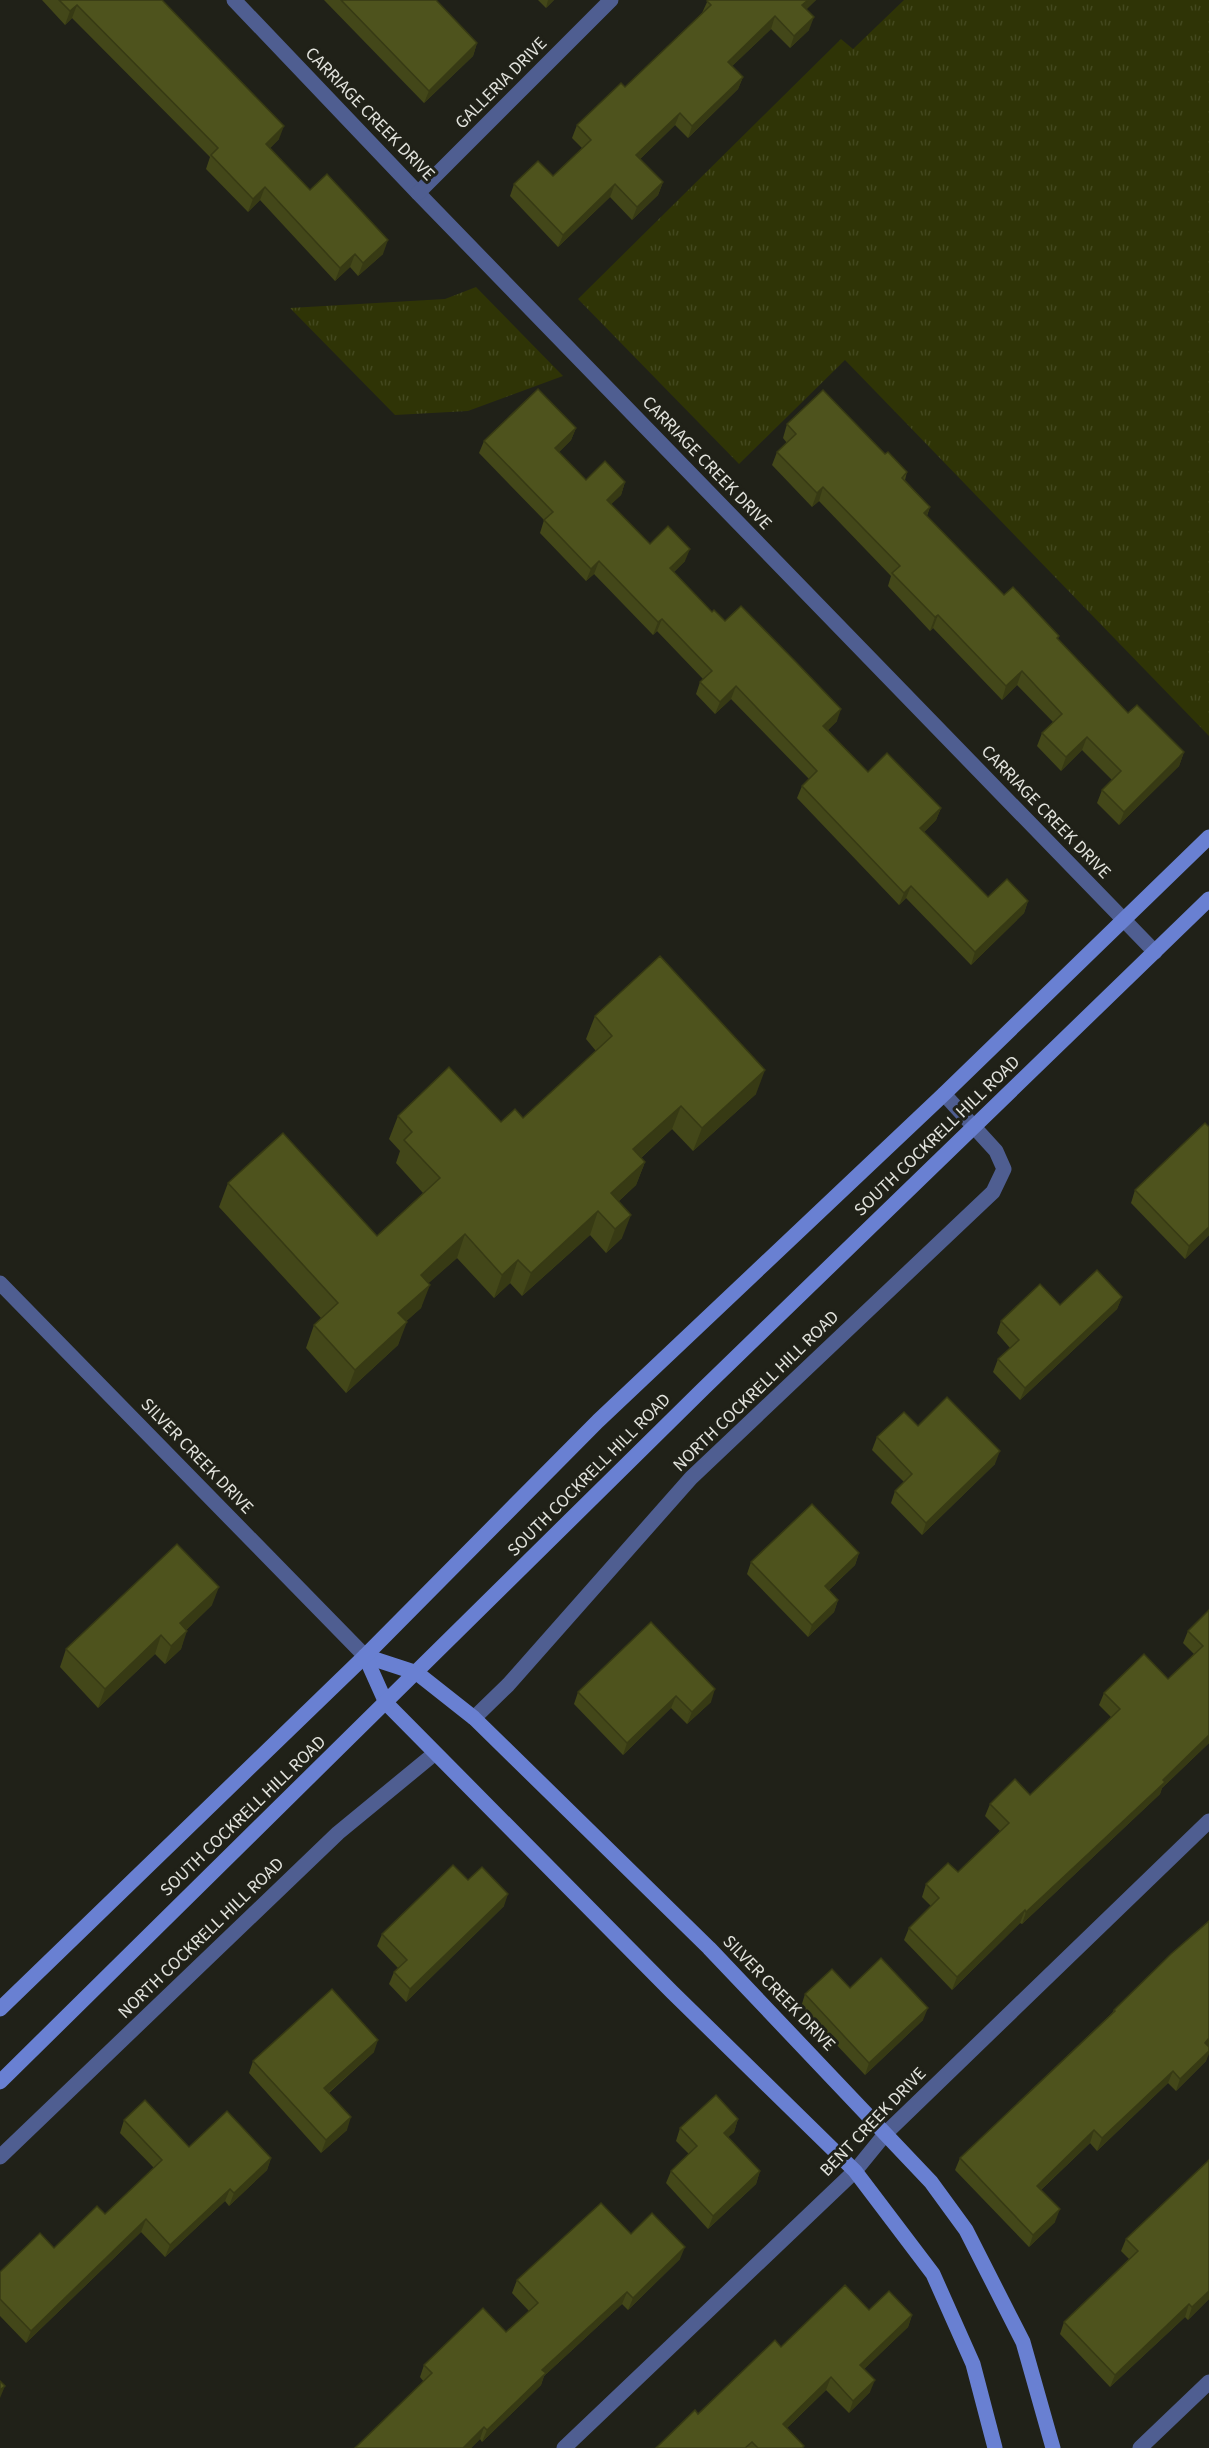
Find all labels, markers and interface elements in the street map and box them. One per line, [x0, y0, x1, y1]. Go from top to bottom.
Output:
street label: GALLERIA DRIVE [449, 31, 553, 135]
street label: CARRIAGE CREEK DRIVE [299, 42, 441, 186]
street label: CARRIAGE CREEK DRIVE [636, 391, 778, 535]
street label: CARRIAGE CREEK DRIVE [975, 740, 1117, 884]
street label: SOUTH COCKRELL HILL ROAD [849, 1050, 1025, 1222]
street label: NORTH COCKRELL HILL ROAD [667, 1305, 845, 1477]
street label: SOUTH COCKRELL HILL ROAD [502, 1388, 676, 1562]
street label: SILVER CREEK DRIVE [135, 1392, 259, 1520]
street label: SOUTH COCKRELL HILL ROAD [155, 1730, 331, 1902]
street label: NORTH COCKRELL HILL ROAD [112, 1852, 290, 2024]
street label: SILVER CREEK DRIVE [717, 1929, 841, 2057]
street label: BENT CREEK DRIVE [814, 2062, 932, 2182]

